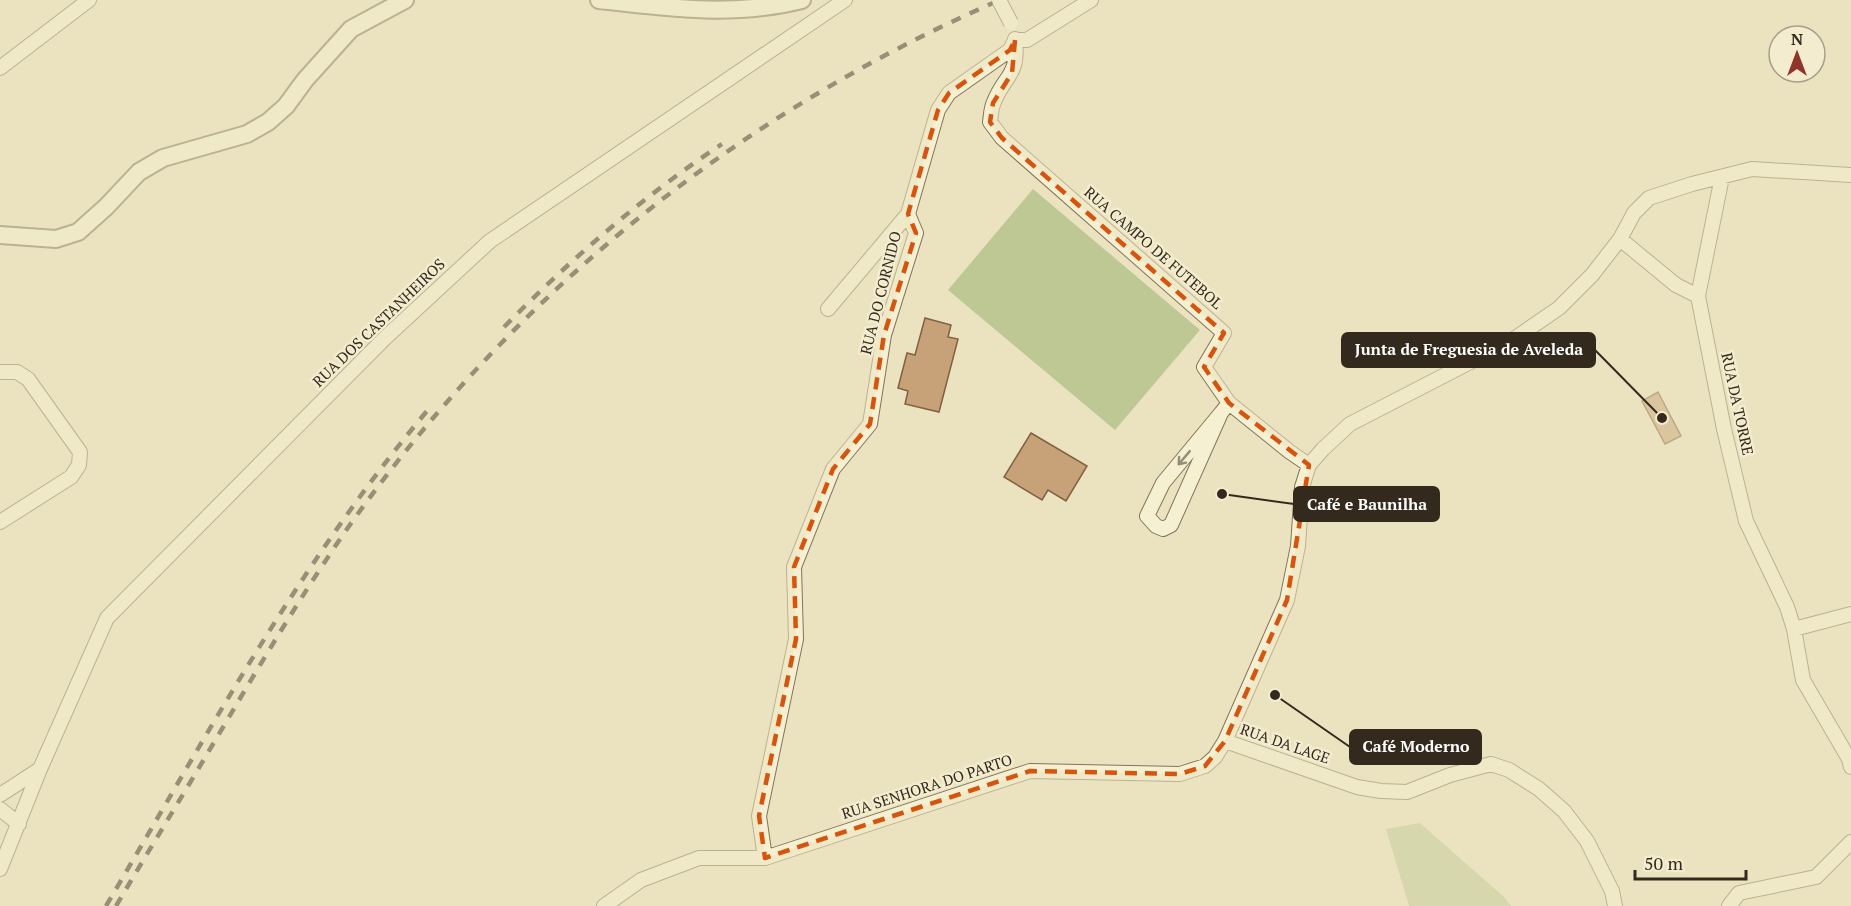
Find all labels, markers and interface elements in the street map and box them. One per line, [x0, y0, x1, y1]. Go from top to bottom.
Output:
north arrow [1767, 24, 1827, 84]
text: N [1791, 28, 1803, 50]
street label: RUA CAMPO DE FUTEBOL [1080, 182, 1227, 313]
street label: RUA DO CORNIDO [855, 229, 905, 357]
street label: RUA DOS CASTANHEIROS [308, 254, 449, 391]
callout: Junta de Freguesia de Aveleda [1342, 333, 1595, 367]
text: Junta de Freguesia de Aveleda [1355, 338, 1583, 360]
street label: RUA DA TORRE [1717, 351, 1759, 457]
one-way arrow [1177, 450, 1190, 466]
callout: Café e Baunilha [1294, 487, 1439, 521]
text: Café e Baunilha [1307, 493, 1427, 515]
street label: RUA DA LAGE [1238, 718, 1333, 768]
callout: Café Moderno [1350, 730, 1481, 764]
text: Café Moderno [1362, 735, 1470, 757]
street label: RUA SENHORA DO PARTO [839, 749, 1015, 823]
scale bar [1635, 843, 1746, 881]
text: 50 m [1644, 851, 1684, 875]

